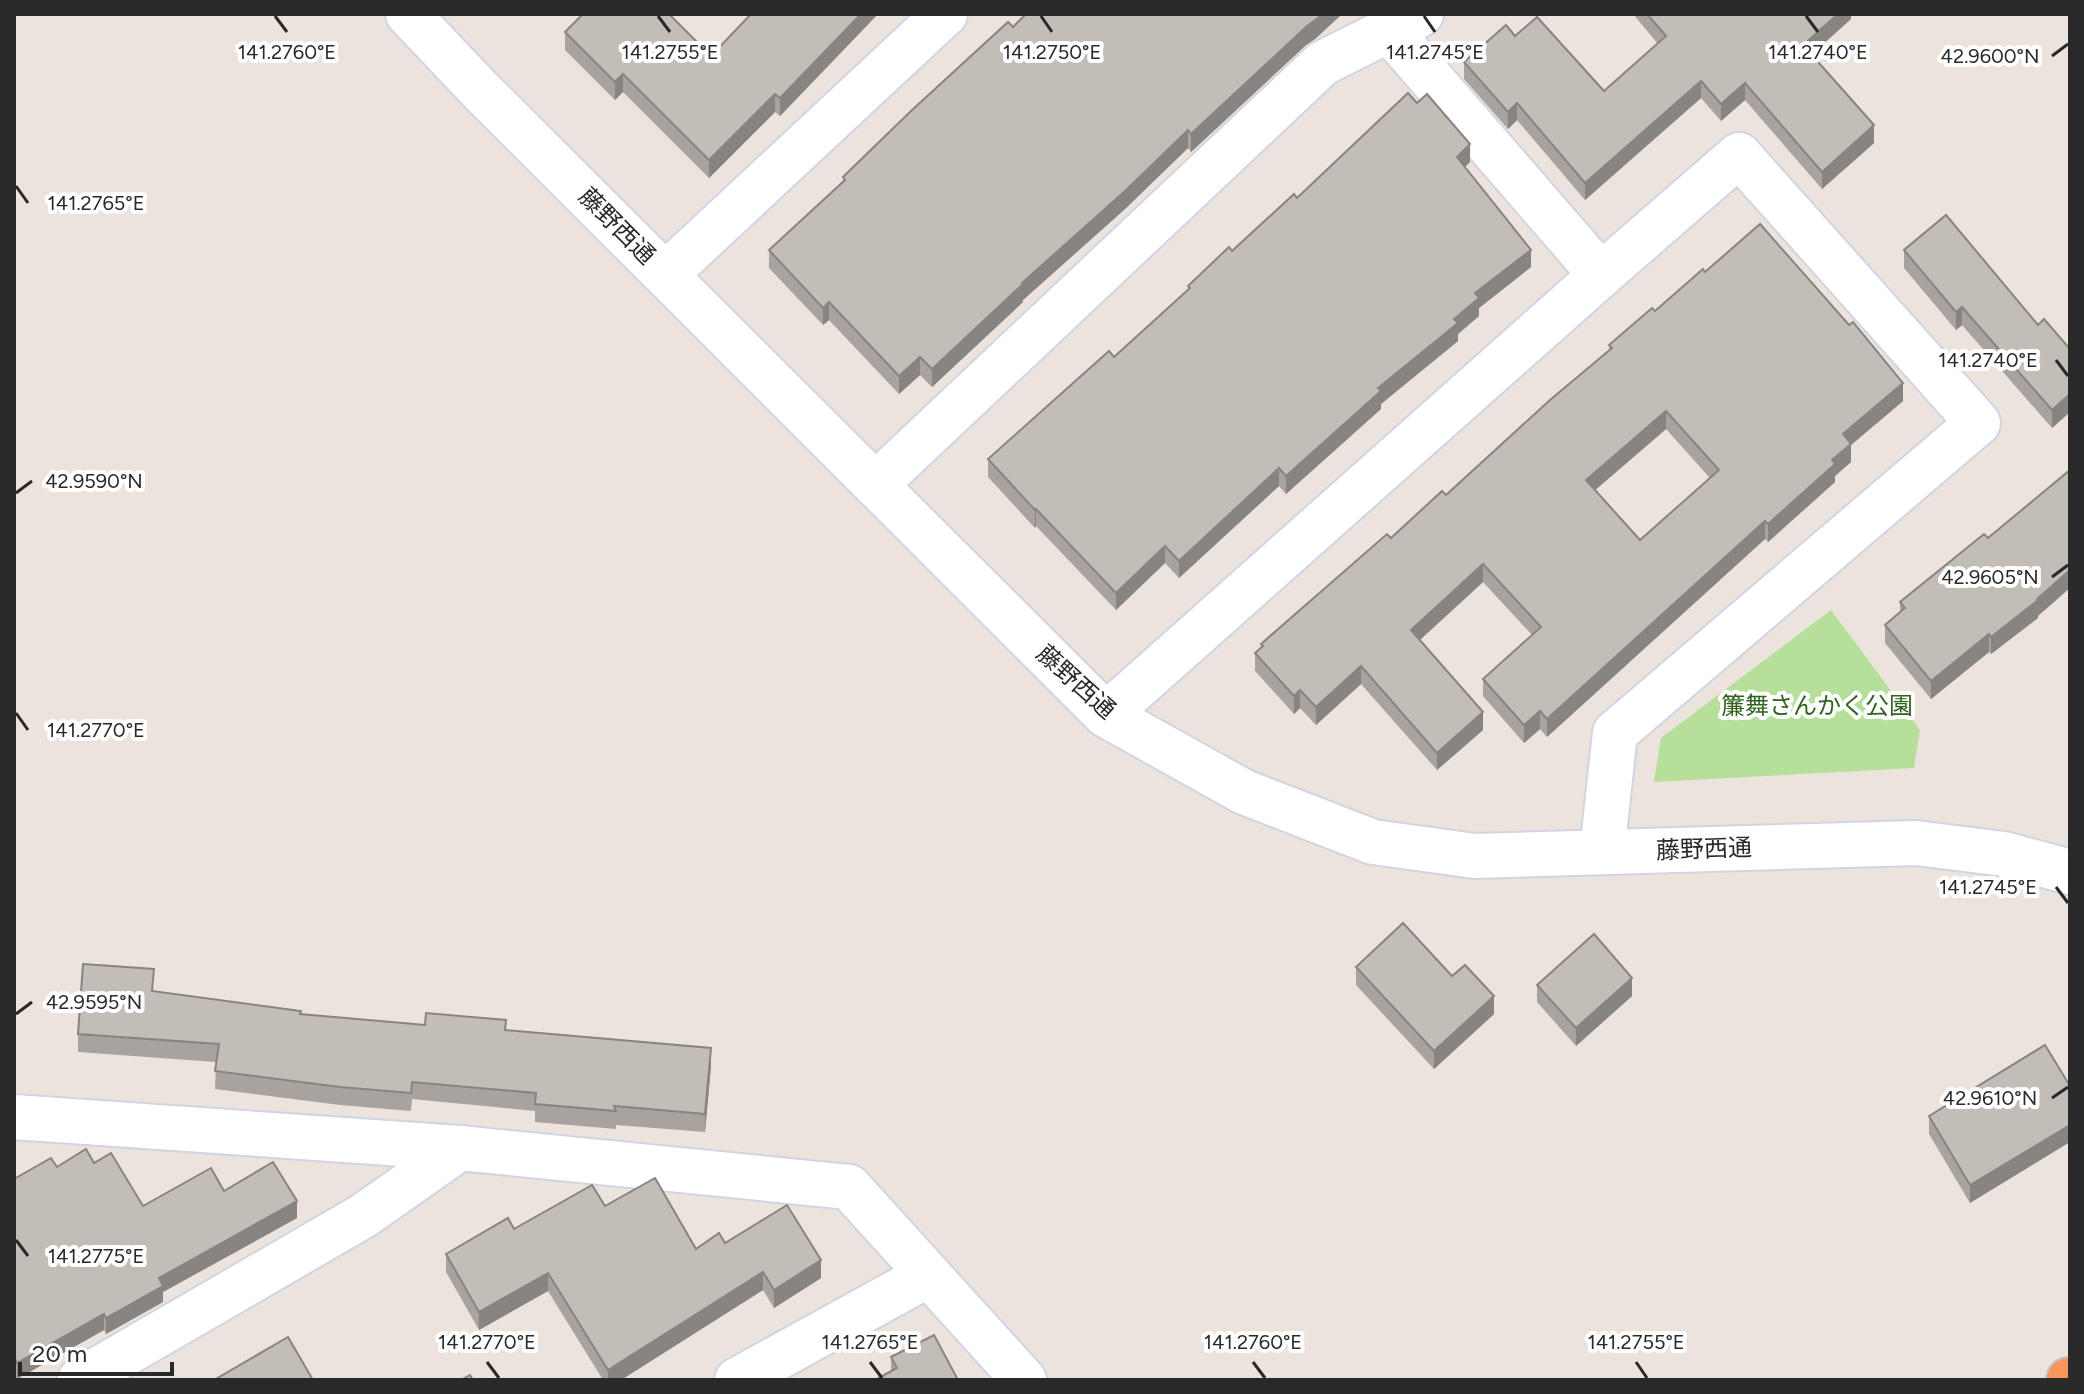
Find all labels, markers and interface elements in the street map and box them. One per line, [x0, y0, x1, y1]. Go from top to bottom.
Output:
text: 141.2760°E [238, 40, 336, 64]
text: 141.2755°E [621, 40, 719, 64]
text: 141.2750°E [1003, 40, 1101, 64]
text: 141.2745°E [1386, 40, 1484, 64]
text: 141.2740°E [1768, 40, 1868, 64]
text: 42.9600°N [1941, 44, 2039, 68]
street label: 藤野西通 [573, 181, 662, 270]
text: 141.2765°E [47, 191, 145, 215]
text: 141.2740°E [1938, 348, 2038, 372]
text: 42.9590°N [45, 469, 143, 493]
text: 42.9605°N [1941, 565, 2039, 589]
street label: 藤野西通 [1031, 639, 1122, 725]
park label: 簾舞さんかく公園 [1721, 691, 1913, 720]
text: 141.2770°E [47, 718, 145, 742]
street label: 藤野西通 [1656, 832, 1752, 865]
text: 141.2745°E [1939, 875, 2037, 899]
text: 42.9595°N [46, 990, 142, 1014]
text: 42.9610°N [1943, 1086, 2037, 1110]
text: 141.2775°E [48, 1244, 144, 1268]
scale bar [20, 1326, 172, 1376]
text: 141.2770°E [438, 1330, 536, 1354]
text: 141.2765°E [821, 1330, 919, 1354]
text: 141.2760°E [1204, 1330, 1302, 1354]
text: 141.2755°E [1587, 1330, 1685, 1354]
text: 20 m [32, 1339, 87, 1368]

